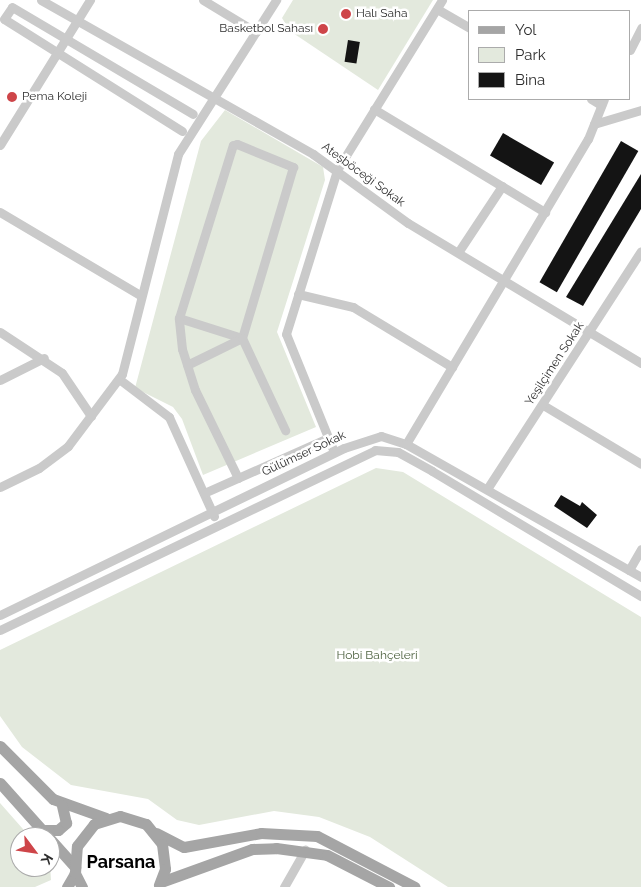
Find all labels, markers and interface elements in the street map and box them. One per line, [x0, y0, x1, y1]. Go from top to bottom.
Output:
place label: Halı Saha [356, 7, 408, 21]
marker: Halı Saha [340, 8, 352, 20]
legend [468, 10, 631, 100]
text: Yol [515, 21, 536, 39]
place label: Basketbol Sahası [219, 22, 313, 36]
marker: Basketbol Sahası [317, 23, 329, 35]
text: Park [515, 46, 546, 64]
text: Bina [515, 71, 545, 89]
place label: Pema Koleji [22, 90, 87, 104]
marker: Pema Koleji [6, 91, 18, 103]
street label: Ateşböceği Sokak [319, 140, 407, 210]
street label: Yeşilçimen Sokak [523, 320, 587, 408]
street label: Gülümser Sokak [260, 428, 348, 480]
park label: Hobi Bahçeleri [336, 649, 418, 663]
north arrow [10, 827, 60, 877]
text: K [38, 851, 56, 867]
district label: Parsana [87, 851, 155, 873]

